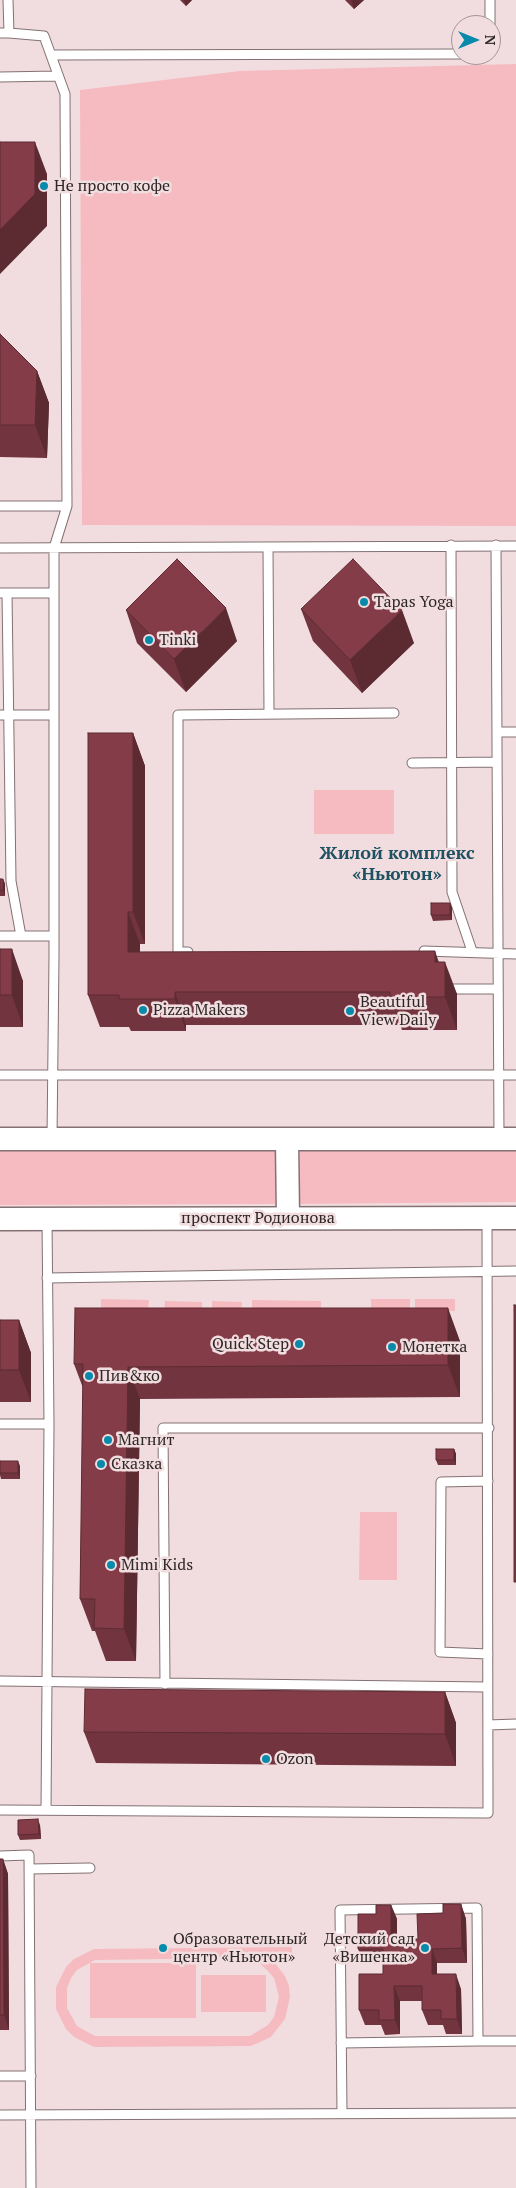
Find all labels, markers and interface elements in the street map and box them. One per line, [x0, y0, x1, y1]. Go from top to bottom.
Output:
north arrow [451, 15, 501, 65]
text: N [481, 35, 500, 45]
place label: Не просто кофе [54, 176, 170, 196]
marker: Не просто кофе [38, 180, 50, 192]
place label: Tapas Yoga [374, 592, 454, 612]
marker: Tapas Yoga [358, 596, 370, 608]
place label: Tinki [159, 630, 196, 650]
marker: Tinki [143, 634, 155, 646]
district label: Жилой комплекс «Ньютон» [319, 843, 475, 886]
place label: Beautiful View Daily [360, 992, 436, 1030]
place label: Pizza Makers [153, 1000, 246, 1020]
marker: Pizza Makers [137, 1004, 149, 1016]
marker: Beautiful View Daily [344, 1005, 356, 1017]
street label: проспект Родионова [181, 1208, 335, 1228]
place label: Quick Step [212, 1334, 289, 1354]
place label: Монетка [402, 1337, 467, 1357]
marker: Quick Step [293, 1338, 305, 1350]
marker: Монетка [386, 1341, 398, 1353]
place label: Пив&ко [99, 1366, 160, 1386]
marker: Пив&ко [83, 1370, 95, 1382]
place label: Магнит [118, 1430, 174, 1450]
marker: Магнит [102, 1434, 114, 1446]
place label: Сказка [111, 1454, 162, 1474]
marker: Сказка [95, 1458, 107, 1470]
place label: Mimi Kids [121, 1555, 193, 1575]
marker: Mimi Kids [105, 1559, 117, 1571]
place label: Ozon [276, 1749, 314, 1769]
marker: Ozon [260, 1753, 272, 1765]
place label: Образовательный центр «Ньютон» [173, 1929, 308, 1967]
place label: Детский сад «Вишенка» [324, 1929, 415, 1967]
marker: Образовательный центр «Ньютон» [157, 1942, 169, 1954]
marker: Детский сад «Вишенка» [419, 1942, 431, 1954]

